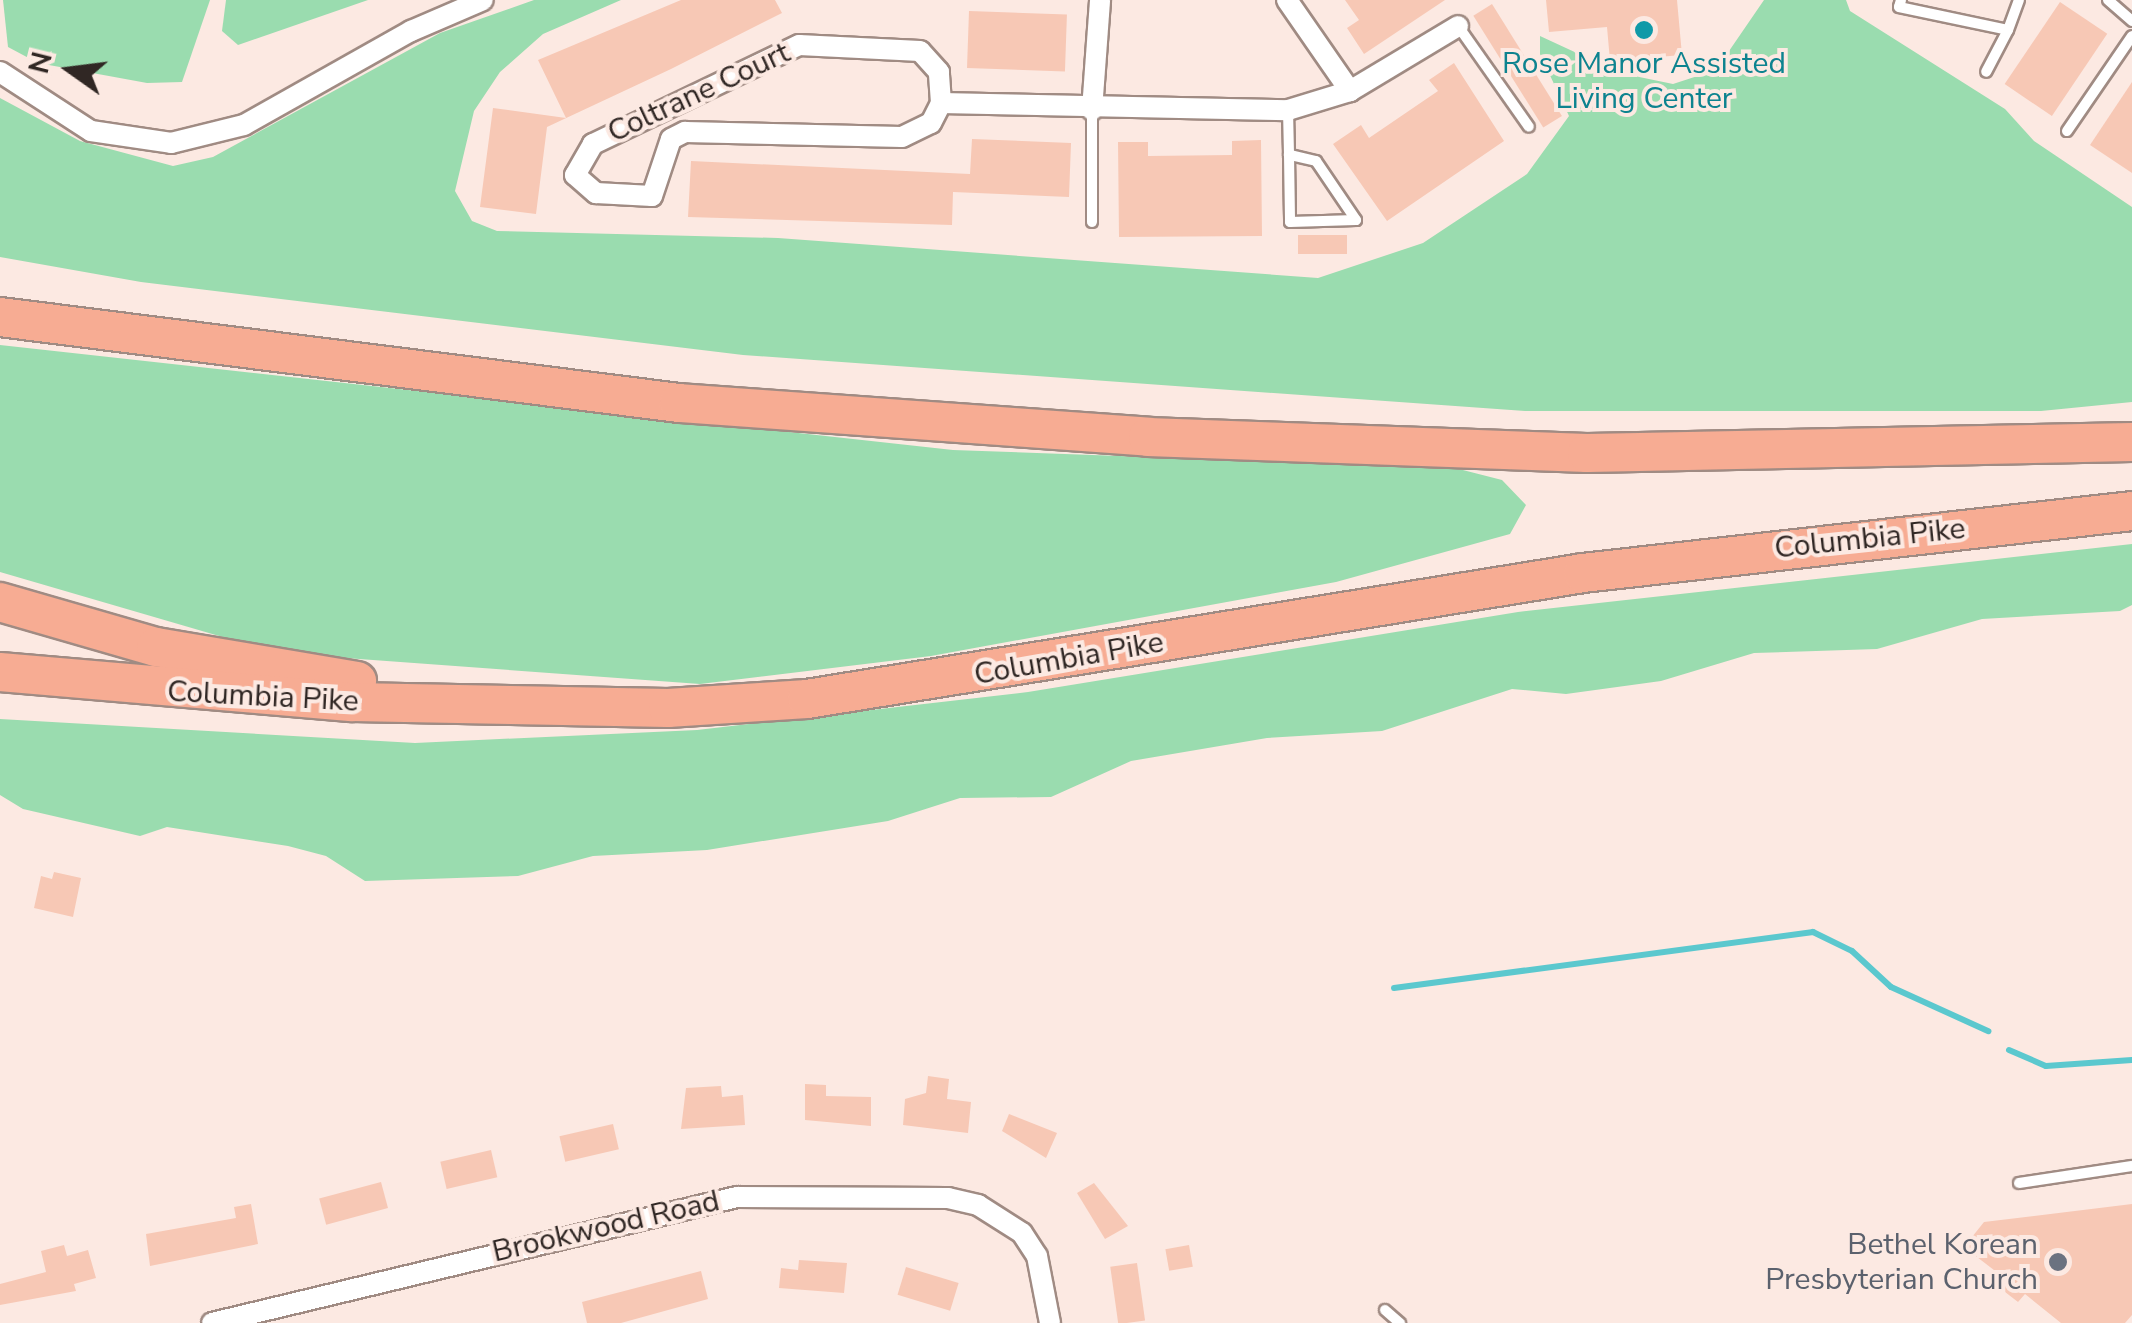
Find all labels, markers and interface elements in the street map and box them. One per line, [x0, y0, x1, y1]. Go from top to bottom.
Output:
marker: Rose Manor Assisted Living Center [1633, 19, 1655, 41]
north arrow [20, 20, 120, 120]
street label: Coltrane Court [602, 35, 796, 151]
place label: Rose Manor Assisted Living Center [1502, 46, 1786, 116]
text: N [20, 48, 62, 78]
street label: Columbia Pike [1773, 511, 1967, 567]
street label: Columbia Pike [971, 625, 1167, 693]
street label: Columbia Pike [166, 674, 360, 720]
street label: Brookwood Road [489, 1183, 723, 1271]
place label: Bethel Korean Presbyterian Church [1765, 1227, 2038, 1298]
marker: Bethel Korean Presbyterian Church [2047, 1251, 2069, 1273]

